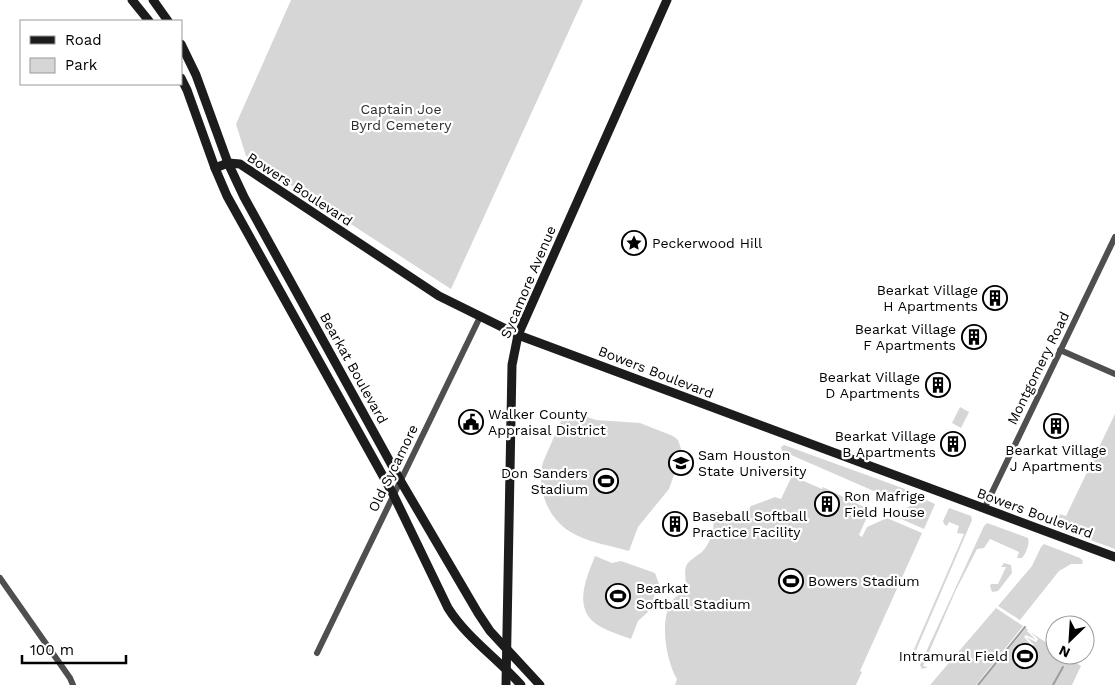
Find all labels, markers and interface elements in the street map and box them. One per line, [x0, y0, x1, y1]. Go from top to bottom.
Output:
legend [20, 20, 182, 85]
text: Road [65, 31, 102, 49]
text: Park [65, 56, 98, 74]
park label: Captain Joe Byrd Cemetery [350, 101, 452, 133]
street label: Bowers Boulevard [244, 149, 356, 229]
street label: Sycamore Avenue [497, 223, 559, 341]
place icon: Peckerwood Hill [621, 230, 647, 256]
place label: Peckerwood Hill [652, 235, 763, 251]
place label: Bearkat Village H Apartments [877, 282, 978, 314]
building icon: Bearkat Village H Apartments [982, 285, 1008, 311]
street label: Montgomery Road [1004, 309, 1072, 427]
street label: Bearkat Boulevard [317, 310, 391, 426]
place label: Bearkat Village F Apartments [855, 321, 956, 353]
building icon: Bearkat Village F Apartments [961, 324, 987, 350]
street label: Bowers Boulevard [596, 343, 716, 401]
place label: Bearkat Village D Apartments [819, 369, 920, 401]
building icon: Bearkat Village D Apartments [925, 372, 951, 398]
place label: Walker County Appraisal District [488, 406, 606, 438]
public building icon: Walker County Appraisal District [458, 409, 484, 435]
building icon: Bearkat Village J Apartments [1043, 413, 1069, 439]
street label: Old Sycamore [365, 422, 421, 514]
place label: Bearkat Village B Apartments [835, 428, 936, 460]
building icon: Bearkat Village B Apartments [940, 431, 966, 457]
place label: Bearkat Village J Apartments [1005, 442, 1107, 474]
place label: Sam Houston State University [698, 447, 807, 479]
school or university icon: Sam Houston State University [668, 450, 694, 476]
place label: Don Sanders Stadium [501, 465, 588, 497]
sports icon: Don Sanders Stadium [593, 468, 619, 494]
street label: Bowers Boulevard [975, 485, 1095, 541]
place label: Ron Mafrige Field House [844, 488, 925, 520]
building icon: Ron Mafrige Field House [814, 491, 840, 517]
place label: Baseball Softball Practice Facility [692, 508, 808, 540]
building icon: Baseball Softball Practice Facility [662, 511, 688, 537]
sports icon: Bowers Stadium [778, 568, 804, 594]
place label: Bowers Stadium [808, 573, 920, 589]
place label: Bearkat Softball Stadium [636, 580, 751, 612]
sports icon: Bearkat Softball Stadium [605, 583, 631, 609]
north arrow [1045, 615, 1095, 665]
scale bar [22, 632, 126, 664]
text: 100 m [30, 641, 74, 659]
text: N [1056, 642, 1073, 661]
sports icon: Intramural Field [1012, 643, 1038, 669]
place label: Intramural Field [899, 648, 1008, 664]

